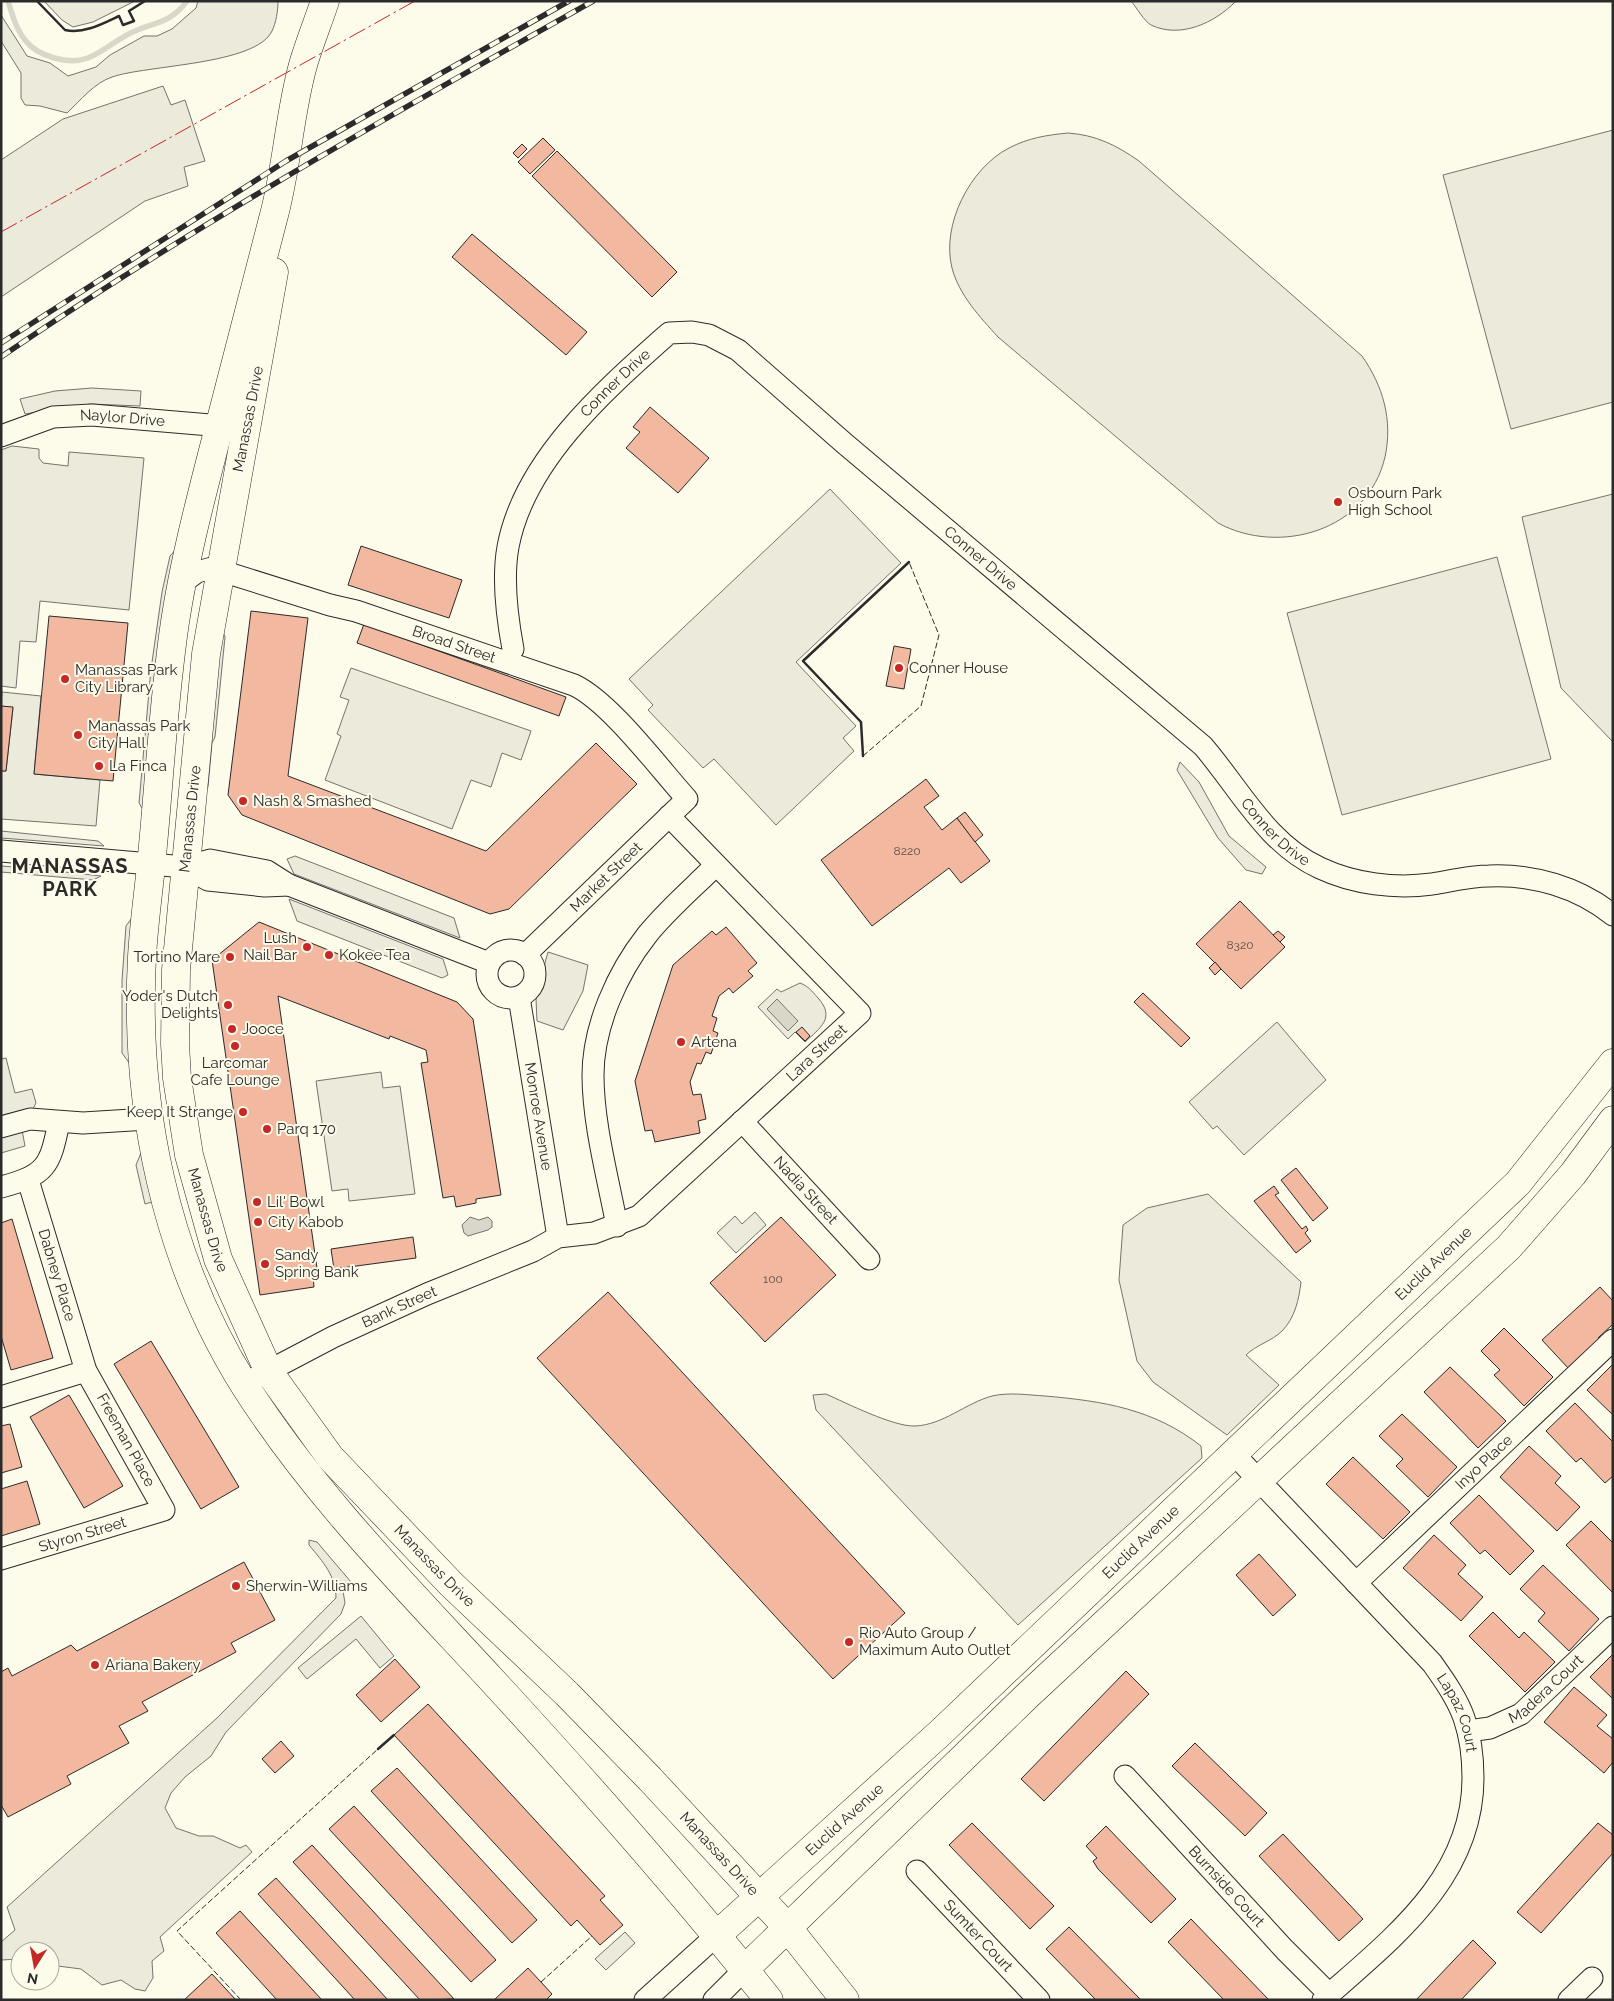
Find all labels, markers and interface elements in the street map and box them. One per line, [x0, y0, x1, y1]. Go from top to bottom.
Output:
street label: Conner Drive [577, 345, 654, 421]
street label: Manassas Drive [229, 364, 267, 474]
street label: Naylor Drive [80, 406, 166, 430]
place label: Osbourn Park High School [1348, 484, 1442, 519]
marker: Osbourn Park High School [1332, 496, 1344, 508]
street label: Conner Drive [940, 522, 1021, 594]
street label: Broad Street [410, 622, 498, 667]
place label: Conner House [909, 659, 1008, 677]
place label: Manassas Park City Library [75, 661, 178, 696]
marker: Conner House [893, 662, 905, 674]
marker: Manassas Park City Library [59, 673, 71, 685]
place label: Manassas Park City Hall [88, 717, 191, 752]
marker: Manassas Park City Hall [72, 729, 84, 741]
place label: La Finca [109, 757, 167, 775]
marker: La Finca [93, 760, 105, 772]
street label: Manassas Drive [175, 764, 205, 873]
place label: Nash & Smashed [253, 792, 372, 810]
street label: Conner Drive [1237, 794, 1313, 870]
marker: Nash & Smashed [237, 795, 249, 807]
street label: Market Street [566, 838, 646, 916]
house number: 8220 [894, 844, 920, 858]
district label: MANASSAS PARK [12, 854, 128, 901]
place label: Lush Nail Bar [243, 929, 298, 964]
house number: 8320 [1226, 938, 1254, 952]
marker: Lush Nail Bar [301, 941, 313, 953]
place label: Kokee Tea [339, 946, 410, 964]
place label: Tortino Mare [133, 948, 220, 966]
marker: Kokee Tea [323, 949, 335, 961]
marker: Tortino Mare [224, 951, 236, 963]
place label: Yoder's Dutch Delights [122, 987, 218, 1022]
marker: Yoder's Dutch Delights [222, 999, 234, 1011]
place label: Jooce [242, 1020, 284, 1038]
street label: Lara Street [783, 1021, 851, 1085]
marker: Jooce [226, 1023, 238, 1035]
place label: Artena [691, 1033, 737, 1051]
marker: Artena [675, 1036, 687, 1048]
marker: Larcomar Cafe Lounge [229, 1040, 241, 1052]
place label: Larcomar Cafe Lounge [191, 1054, 280, 1089]
street label: Monroe Avenue [521, 1061, 556, 1172]
place label: Keep It Strange [126, 1103, 233, 1121]
marker: Keep It Strange [237, 1106, 249, 1118]
place label: Parq 170 [277, 1120, 336, 1138]
marker: Parq 170 [261, 1123, 273, 1135]
street label: Nadia Street [770, 1152, 841, 1228]
street label: Manassas Drive [184, 1166, 232, 1275]
place label: Lil' Bowl [267, 1193, 325, 1211]
marker: Lil' Bowl [251, 1196, 263, 1208]
place label: City Kabob [268, 1213, 343, 1231]
marker: City Kabob [252, 1216, 264, 1228]
street label: Euclid Avenue [1391, 1223, 1476, 1304]
street label: Dabney Place [34, 1227, 80, 1323]
place label: Sandy Spring Bank [275, 1246, 359, 1281]
marker: Sandy Spring Bank [259, 1258, 271, 1270]
house number: 100 [763, 1272, 783, 1286]
street label: Bank Street [359, 1282, 439, 1332]
street label: Freeman Place [93, 1390, 159, 1490]
street label: Inyo Place [1452, 1431, 1516, 1493]
street label: Euclid Avenue [1099, 1501, 1183, 1583]
street label: Styron Street [37, 1513, 128, 1556]
street label: Manassas Drive [390, 1521, 479, 1611]
place label: Sherwin-Williams [246, 1577, 368, 1595]
marker: Sherwin-Williams [230, 1580, 242, 1592]
place label: Rio Auto Group / Maximum Auto Outlet [859, 1624, 1011, 1659]
marker: Rio Auto Group / Maximum Auto Outlet [843, 1636, 855, 1648]
street label: Madera Court [1506, 1651, 1587, 1727]
place label: Ariana Bakery [105, 1656, 201, 1674]
marker: Ariana Bakery [89, 1659, 101, 1671]
street label: Lapaz Court [1433, 1670, 1481, 1753]
street label: Euclid Avenue [802, 1780, 887, 1859]
street label: Manassas Drive [676, 1808, 763, 1900]
street label: Burnside Court [1185, 1842, 1268, 1931]
street label: Sumter Court [940, 1896, 1017, 1976]
north arrow [10, 1941, 60, 1991]
text: N [26, 1970, 39, 1988]

